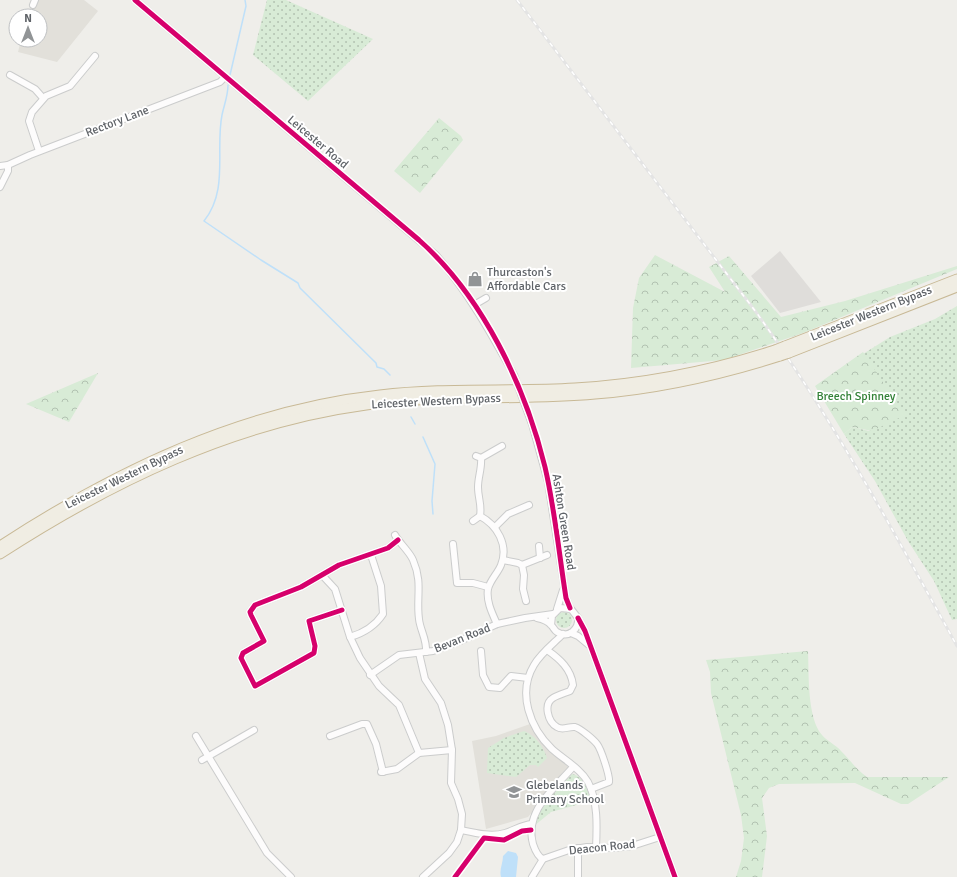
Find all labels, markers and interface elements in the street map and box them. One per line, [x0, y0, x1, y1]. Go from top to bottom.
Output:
north arrow [8, 8, 48, 48]
text: N [24, 12, 32, 25]
street label: Rectory Lane [83, 102, 151, 140]
street label: Leicester Road [284, 113, 351, 172]
place label: Thurcaston's Affordable Cars [487, 265, 566, 294]
shop icon: Thurcaston's Affordable Cars [466, 270, 484, 288]
street label: Leicester Western Bypass [808, 282, 934, 345]
park label: Breech Spinney [817, 389, 896, 404]
street label: Leicester Western Bypass [371, 391, 501, 412]
street label: Leicester Western Bypass [63, 442, 186, 513]
street label: Ashton Green Road [548, 473, 579, 571]
street label: Bevan Road [432, 620, 493, 657]
place label: Glebelands Primary School [526, 778, 604, 807]
school or university icon: Glebelands Primary School [505, 783, 523, 801]
street label: Deacon Road [568, 837, 636, 858]

